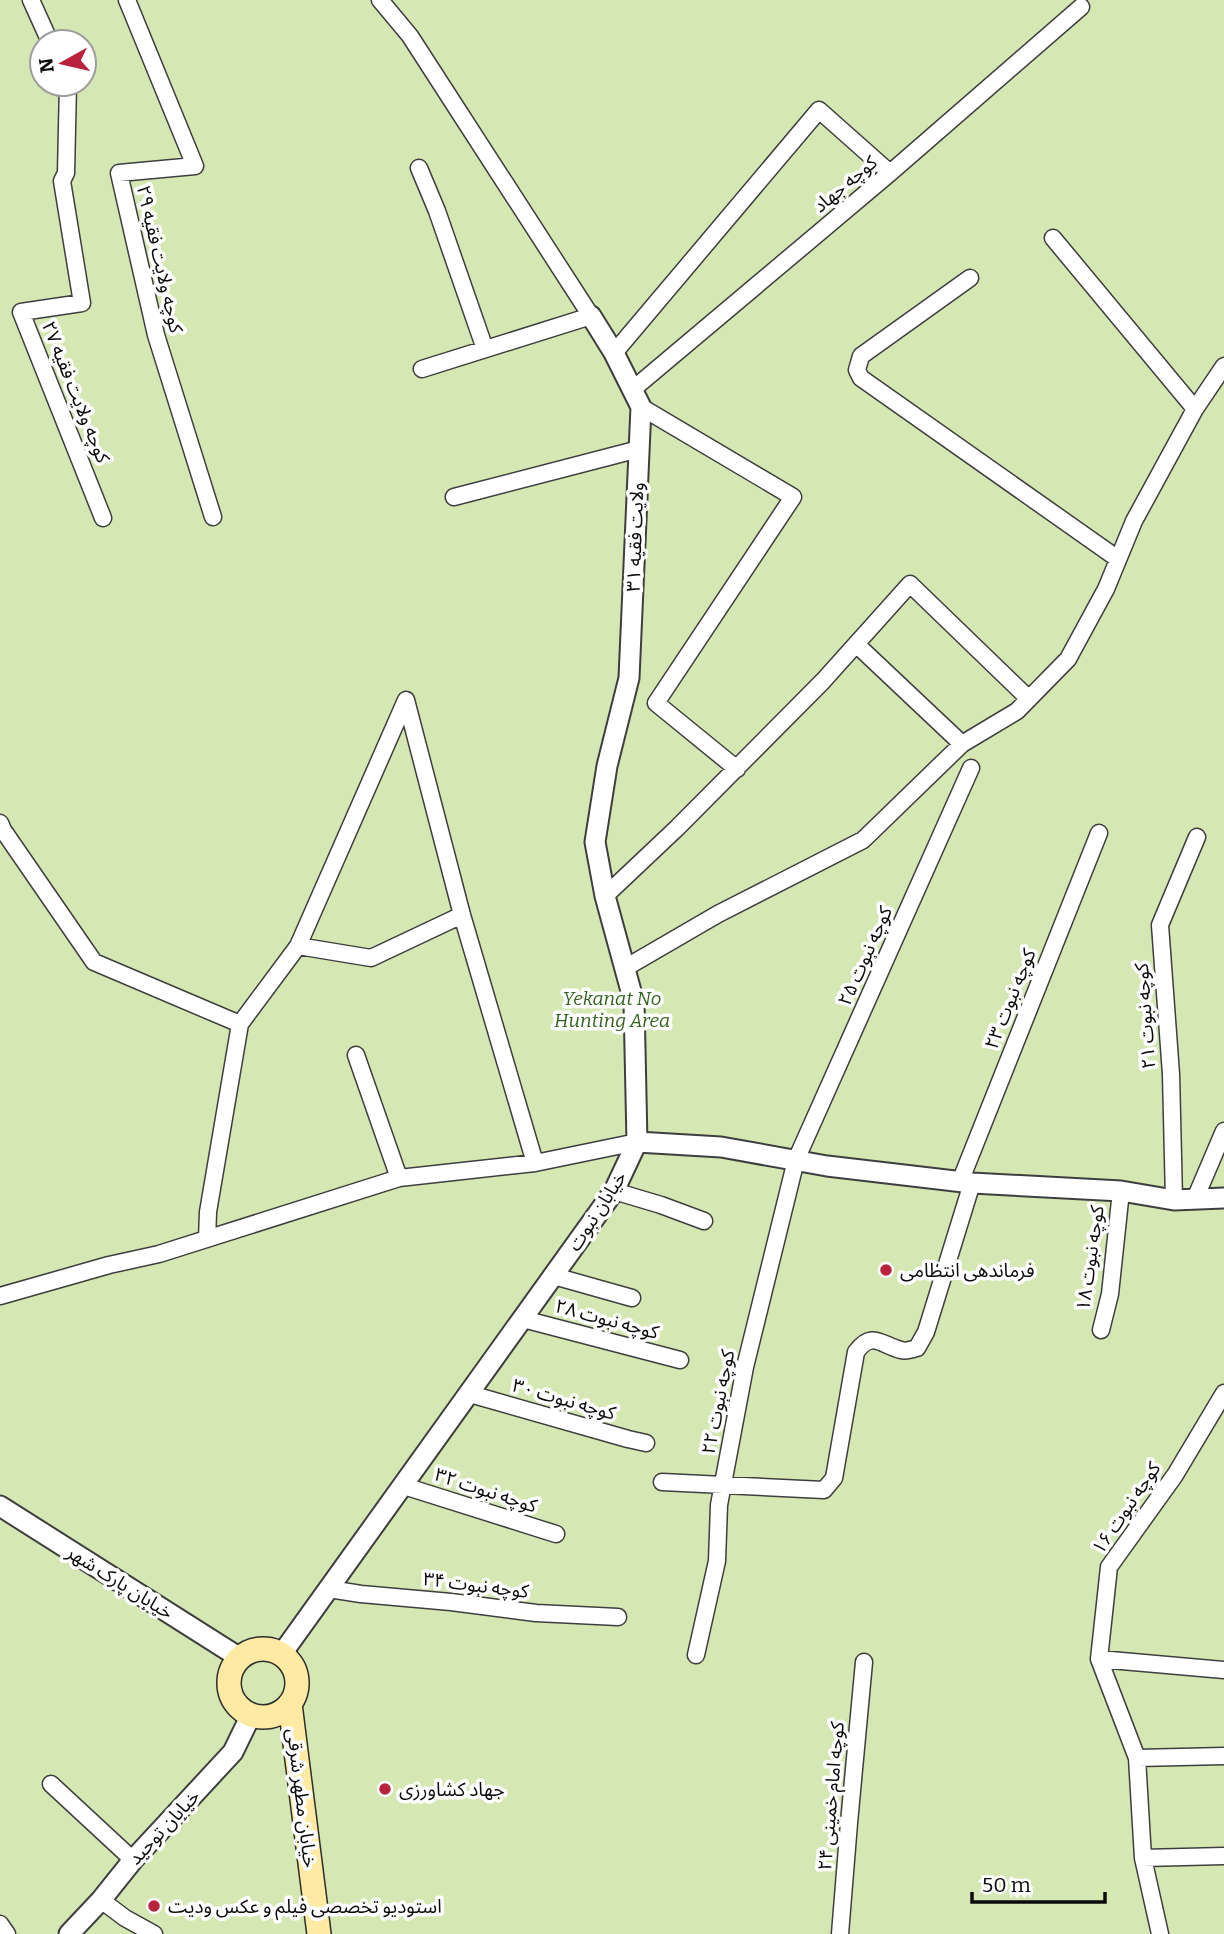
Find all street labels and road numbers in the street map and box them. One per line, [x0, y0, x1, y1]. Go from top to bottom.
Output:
street label: کوچه جهاد [808, 150, 883, 218]
street label: کوچه ولایت فقیه ۲۹ [131, 183, 188, 336]
street label: کوچه ولایت فقیه ۲۷ [36, 318, 115, 468]
street label: ولایت فقیه ۳۱ [622, 482, 648, 592]
street label: کوچه نبوت ۲۵ [833, 902, 899, 1010]
street label: کوچه نبوت ۲۳ [979, 944, 1042, 1053]
street label: کوچه نبوت ۲۱ [1130, 961, 1161, 1070]
street label: خیابان نبوت [563, 1167, 631, 1255]
street label: کوچه نبوت ۱۸ [1071, 1203, 1110, 1312]
street label: کوچه نبوت ۲۸ [553, 1294, 662, 1345]
street label: کوچه نبوت ۲۲ [697, 1347, 741, 1456]
street label: کوچه نبوت ۳۰ [510, 1373, 619, 1426]
street label: کوچه نبوت ۱۶ [1087, 1457, 1167, 1559]
street label: کوچه نبوت ۳۲ [432, 1463, 541, 1519]
street label: خیابان پارک شهر [61, 1540, 177, 1625]
street label: کوچه نبوت ۳۴ [422, 1567, 531, 1604]
street label: کوچه امام خمینی ۲۴ [813, 1719, 852, 1872]
street label: خیابان مطهر شرقی [282, 1727, 322, 1869]
street label: خیابان توحید [123, 1785, 205, 1869]

